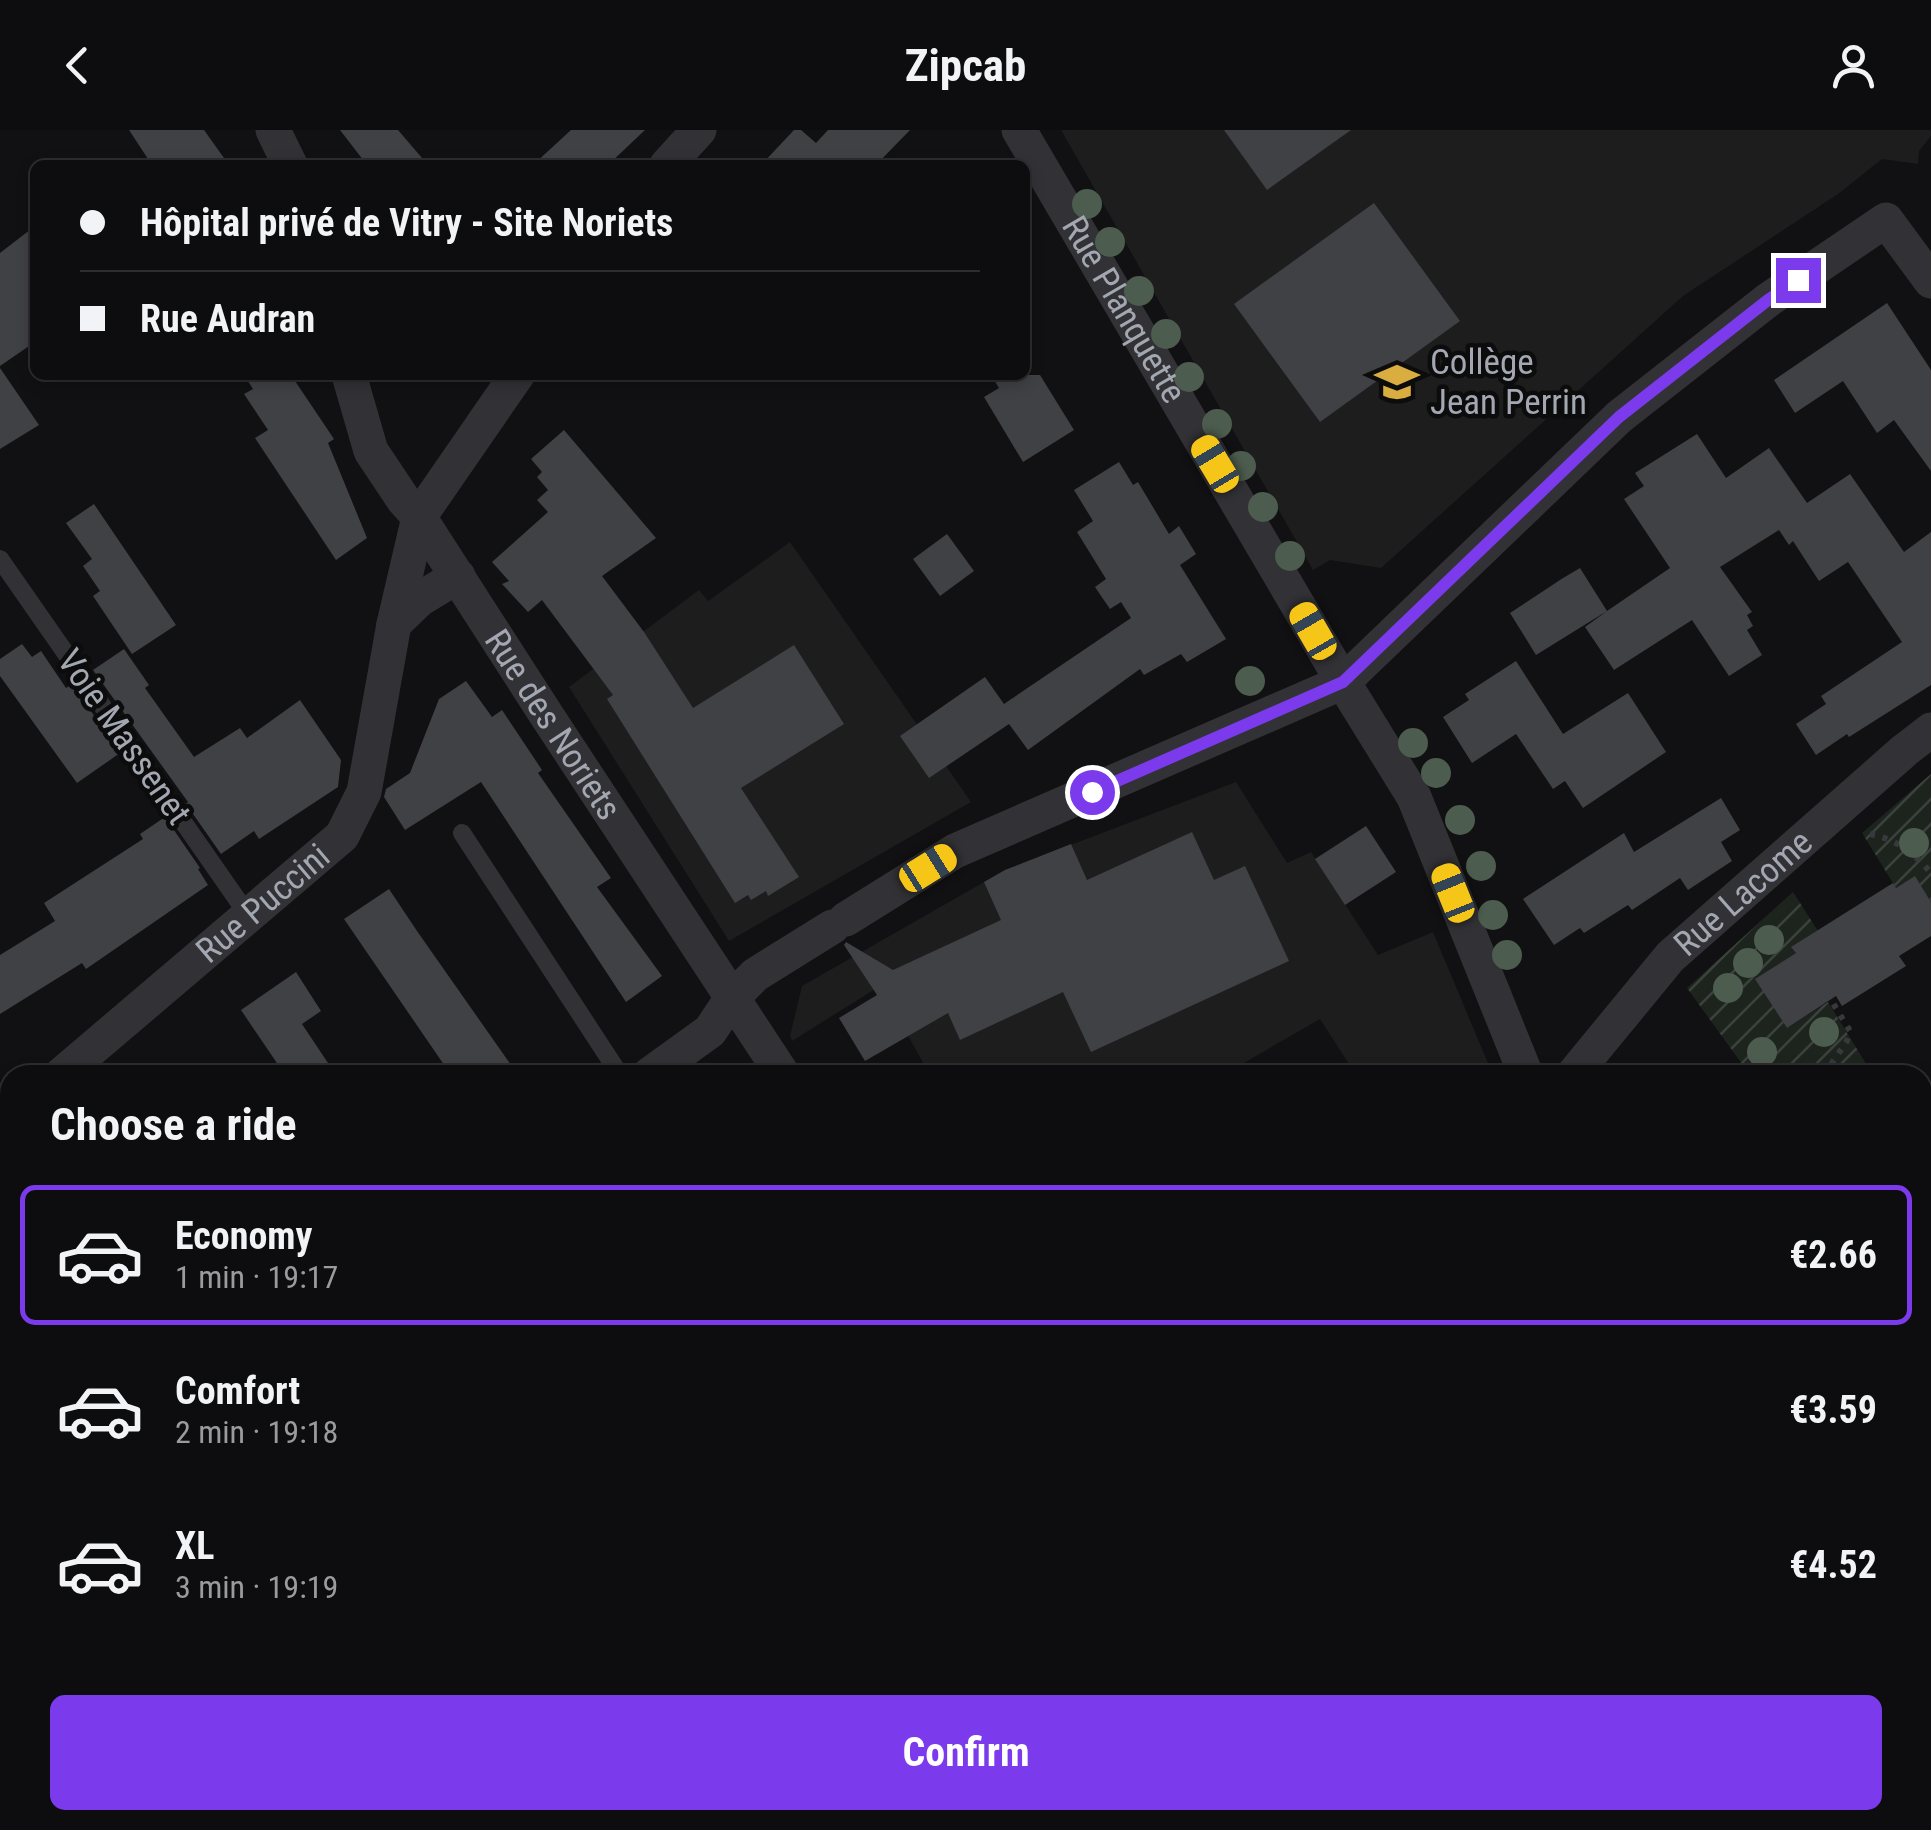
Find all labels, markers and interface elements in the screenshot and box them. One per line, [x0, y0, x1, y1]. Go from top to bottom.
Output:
icon: back [50, 38, 105, 93]
icon: person [1826, 38, 1881, 93]
text: Zipcab [905, 39, 1026, 92]
text: Hôpital privé de Vitry - Site Noriets [140, 201, 673, 245]
street label: Rue Planquette [1054, 209, 1195, 410]
route end [1776, 258, 1821, 303]
text: Rue Audran [140, 297, 315, 341]
place label: Collège Jean Perrin [1430, 342, 1587, 423]
school or university icon: Collège Jean Perrin [1373, 358, 1421, 406]
car [1187, 431, 1243, 497]
car [1285, 598, 1341, 664]
street label: Rue des Noriets [476, 622, 630, 827]
street label: Voie Massenet [49, 642, 199, 832]
route start [1070, 770, 1115, 815]
street label: Rue Lacome [1666, 821, 1820, 964]
street label: Rue Puccini [188, 835, 338, 971]
car [895, 839, 961, 897]
car [1428, 860, 1478, 926]
text: Choose a ride [50, 1098, 297, 1151]
icon: car [55, 1210, 145, 1300]
text: Economy [175, 1214, 312, 1258]
text: €2.66 [1789, 1233, 1877, 1277]
text: 1 min · 19:17 [175, 1258, 338, 1296]
icon: car [55, 1365, 145, 1455]
text: Comfort [175, 1369, 300, 1413]
text: €3.59 [1789, 1388, 1877, 1432]
text: 2 min · 19:18 [175, 1413, 338, 1451]
icon: car [55, 1520, 145, 1610]
text: XL [175, 1524, 214, 1568]
text: €4.52 [1789, 1543, 1877, 1587]
text: 3 min · 19:19 [175, 1568, 338, 1606]
button: Confirm [50, 1695, 1882, 1810]

